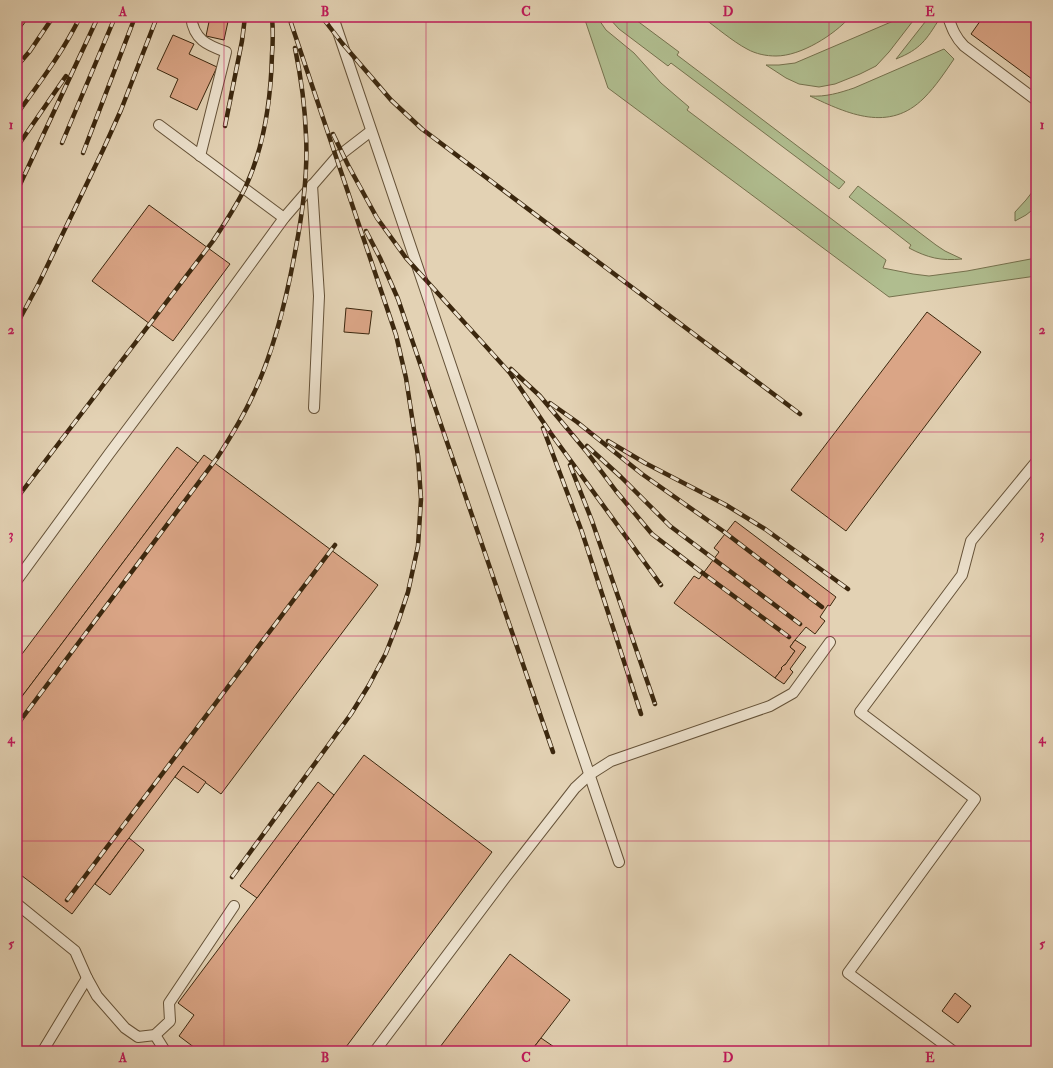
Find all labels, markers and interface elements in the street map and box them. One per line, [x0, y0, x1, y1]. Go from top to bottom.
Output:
text: A [118, 4, 128, 20]
text: B [321, 4, 329, 20]
text: C [521, 4, 531, 20]
text: D [723, 4, 734, 20]
text: E [925, 4, 935, 20]
text: 1 [9, 117, 14, 133]
text: 1 [1040, 117, 1045, 133]
text: 2 [8, 322, 15, 338]
text: 2 [1039, 322, 1046, 338]
text: 3 [9, 527, 14, 543]
text: 3 [1040, 527, 1045, 543]
text: 4 [6, 731, 15, 747]
text: 4 [1037, 731, 1046, 747]
text: 5 [8, 936, 14, 952]
text: 5 [1039, 936, 1045, 952]
text: A [118, 1050, 128, 1066]
text: B [321, 1050, 329, 1066]
text: C [521, 1050, 531, 1066]
text: D [723, 1050, 734, 1066]
text: E [925, 1050, 935, 1066]

